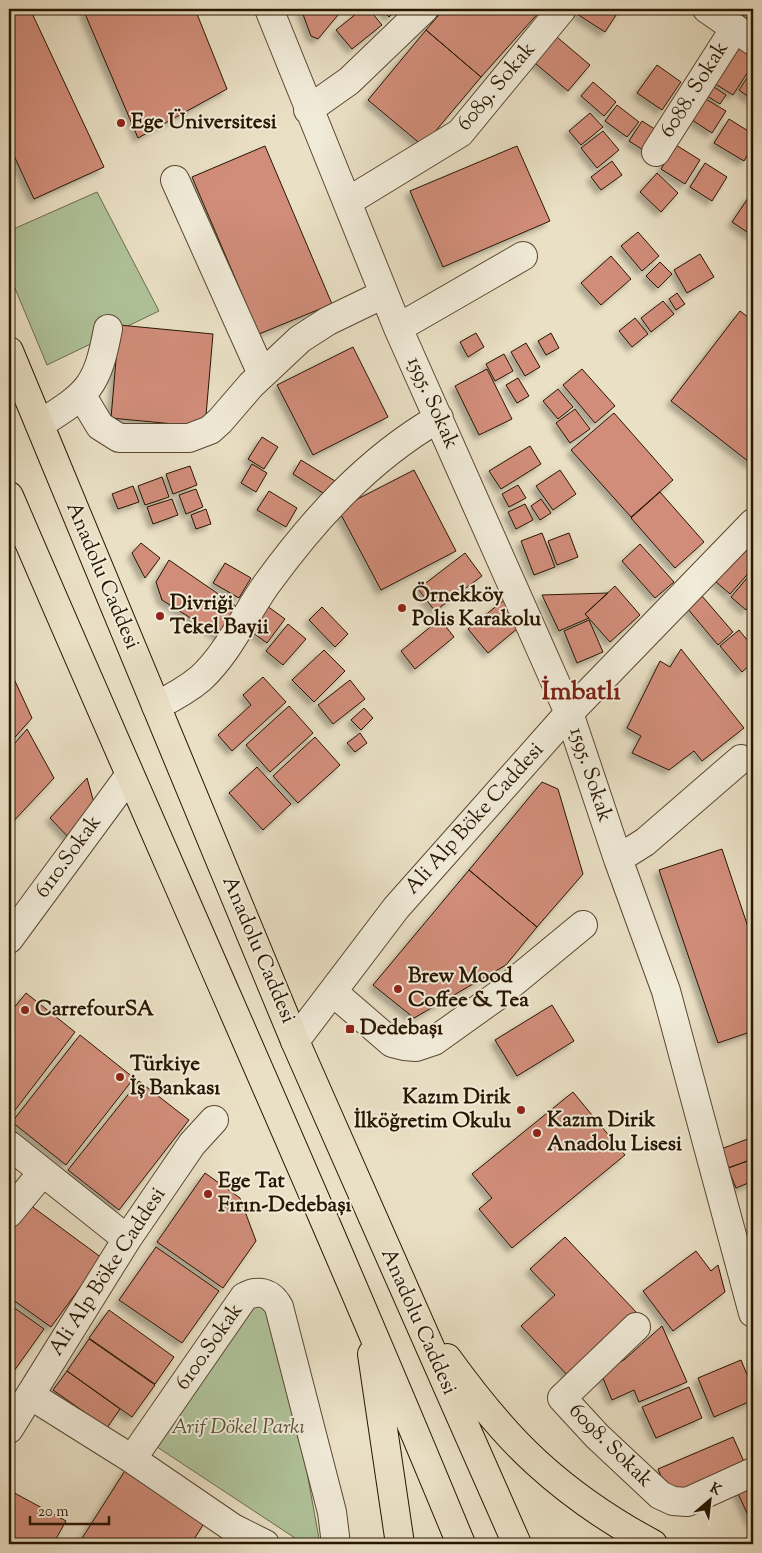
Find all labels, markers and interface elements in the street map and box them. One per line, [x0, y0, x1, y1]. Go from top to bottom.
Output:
street label: 6089. Sokak [451, 35, 544, 138]
street label: 6088. Sokak [654, 36, 737, 144]
place label: Ege Üniversitesi [131, 108, 277, 138]
marker: Ege Üniversitesi [115, 117, 127, 129]
street label: 1595. Sokak [398, 352, 466, 454]
street label: Anadolu Caddesi [57, 498, 147, 654]
place label: Örnekköy Polis Karakolu [412, 581, 542, 635]
place label: Divriği Tekel Bayii [170, 589, 269, 643]
marker: Örnekköy Polis Karakolu [396, 602, 408, 614]
marker: Divriği Tekel Bayii [154, 610, 166, 622]
district label: İmbatlı [541, 674, 621, 711]
street label: 1595. Sokak [561, 724, 620, 827]
street label: Ali Alp Böke Caddesi [398, 736, 552, 902]
street label: 6110.Sokak [29, 809, 110, 905]
street label: Anadolu Caddesi [213, 872, 303, 1028]
place label: Brew Mood Coffee & Tea [408, 962, 529, 1016]
marker: Brew Mood Coffee & Tea [392, 983, 404, 995]
place label: CarrefourSA [35, 995, 155, 1025]
marker: CarrefourSA [19, 1004, 31, 1016]
place label: Dedebaşı [360, 1014, 443, 1044]
marker: Dedebaşı [344, 1023, 356, 1035]
place label: Türkiye İş Bankası [130, 1050, 220, 1104]
marker: Türkiye İş Bankası [114, 1071, 126, 1083]
place label: Kazım Dirik İlköğretim Okulu [354, 1083, 512, 1137]
marker: Kazım Dirik İlköğretim Okulu [515, 1104, 527, 1116]
place label: Kazım Dirik Anadolu Lisesi [547, 1106, 682, 1160]
marker: Kazım Dirik Anadolu Lisesi [531, 1127, 543, 1139]
place label: Ege Tat Fırın-Dedebaşı [218, 1167, 351, 1221]
street label: Ali Alp Böke Caddesi [42, 1182, 174, 1362]
marker: Ege Tat Fırın-Dedebaşı [202, 1188, 214, 1200]
street label: Anadolu Caddesi [372, 1244, 464, 1400]
street label: 6100.Sokak [169, 1297, 251, 1397]
street label: 6098. Sokak [561, 1397, 659, 1495]
park label: Arif Dökel Parkı [171, 1413, 305, 1443]
north arrow [684, 1476, 734, 1526]
text: K [706, 1479, 725, 1502]
scale bar [30, 1493, 109, 1525]
text: 20 m [38, 1502, 69, 1523]

